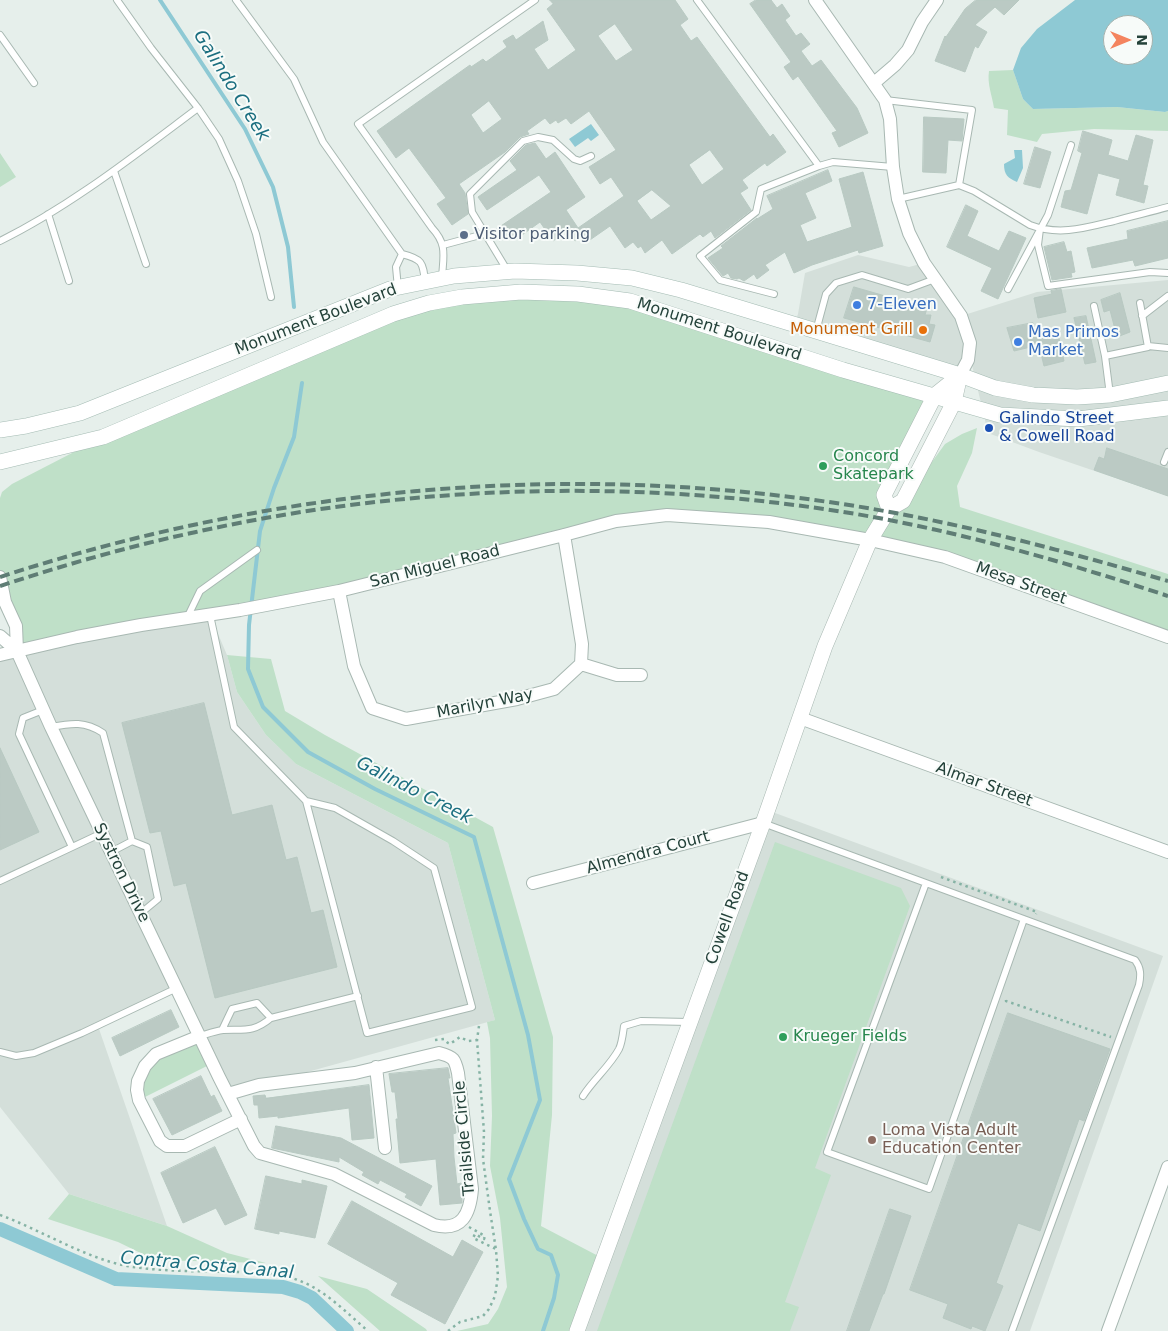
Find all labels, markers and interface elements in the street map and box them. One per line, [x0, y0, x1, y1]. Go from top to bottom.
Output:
north arrow [1103, 15, 1153, 65]
water label: Galindo Creek [188, 26, 274, 146]
text: N [1134, 34, 1150, 46]
place label: Visitor parking [474, 225, 590, 245]
marker: Visitor parking [458, 229, 470, 241]
street label: Monument Boulevard [232, 280, 400, 360]
street label: Monument Boulevard [634, 294, 804, 366]
place label: 7-Eleven [867, 295, 937, 315]
marker: 7-Eleven [851, 299, 863, 311]
place label: Monument Grill [790, 320, 913, 340]
place label: Mas Primos Market [1028, 323, 1119, 361]
marker: Monument Grill [917, 324, 929, 336]
marker: Mas Primos Market [1012, 336, 1024, 348]
place label: Galindo Street & Cowell Road [999, 409, 1115, 447]
marker: Galindo Street & Cowell Road [983, 422, 995, 434]
place label: Concord Skatepark [833, 447, 914, 485]
marker: Concord Skatepark [817, 460, 829, 472]
street label: San Miguel Road [368, 542, 502, 592]
street label: Mesa Street [973, 559, 1069, 609]
street label: Marilyn Way [435, 685, 535, 723]
water label: Galindo Creek [352, 753, 476, 829]
street label: Almar Street [933, 759, 1035, 811]
street label: Systron Drive [89, 820, 153, 926]
street label: Almendra Court [584, 827, 712, 879]
street label: Cowell Road [702, 869, 754, 967]
place label: Krueger Fields [793, 1027, 907, 1047]
marker: Krueger Fields [777, 1031, 789, 1043]
street label: Trailside Circle [450, 1080, 480, 1196]
place label: Loma Vista Adult Education Center [882, 1121, 1021, 1159]
marker: Loma Vista Adult Education Center [866, 1134, 878, 1146]
water label: Contra Costa Canal [119, 1248, 295, 1284]

